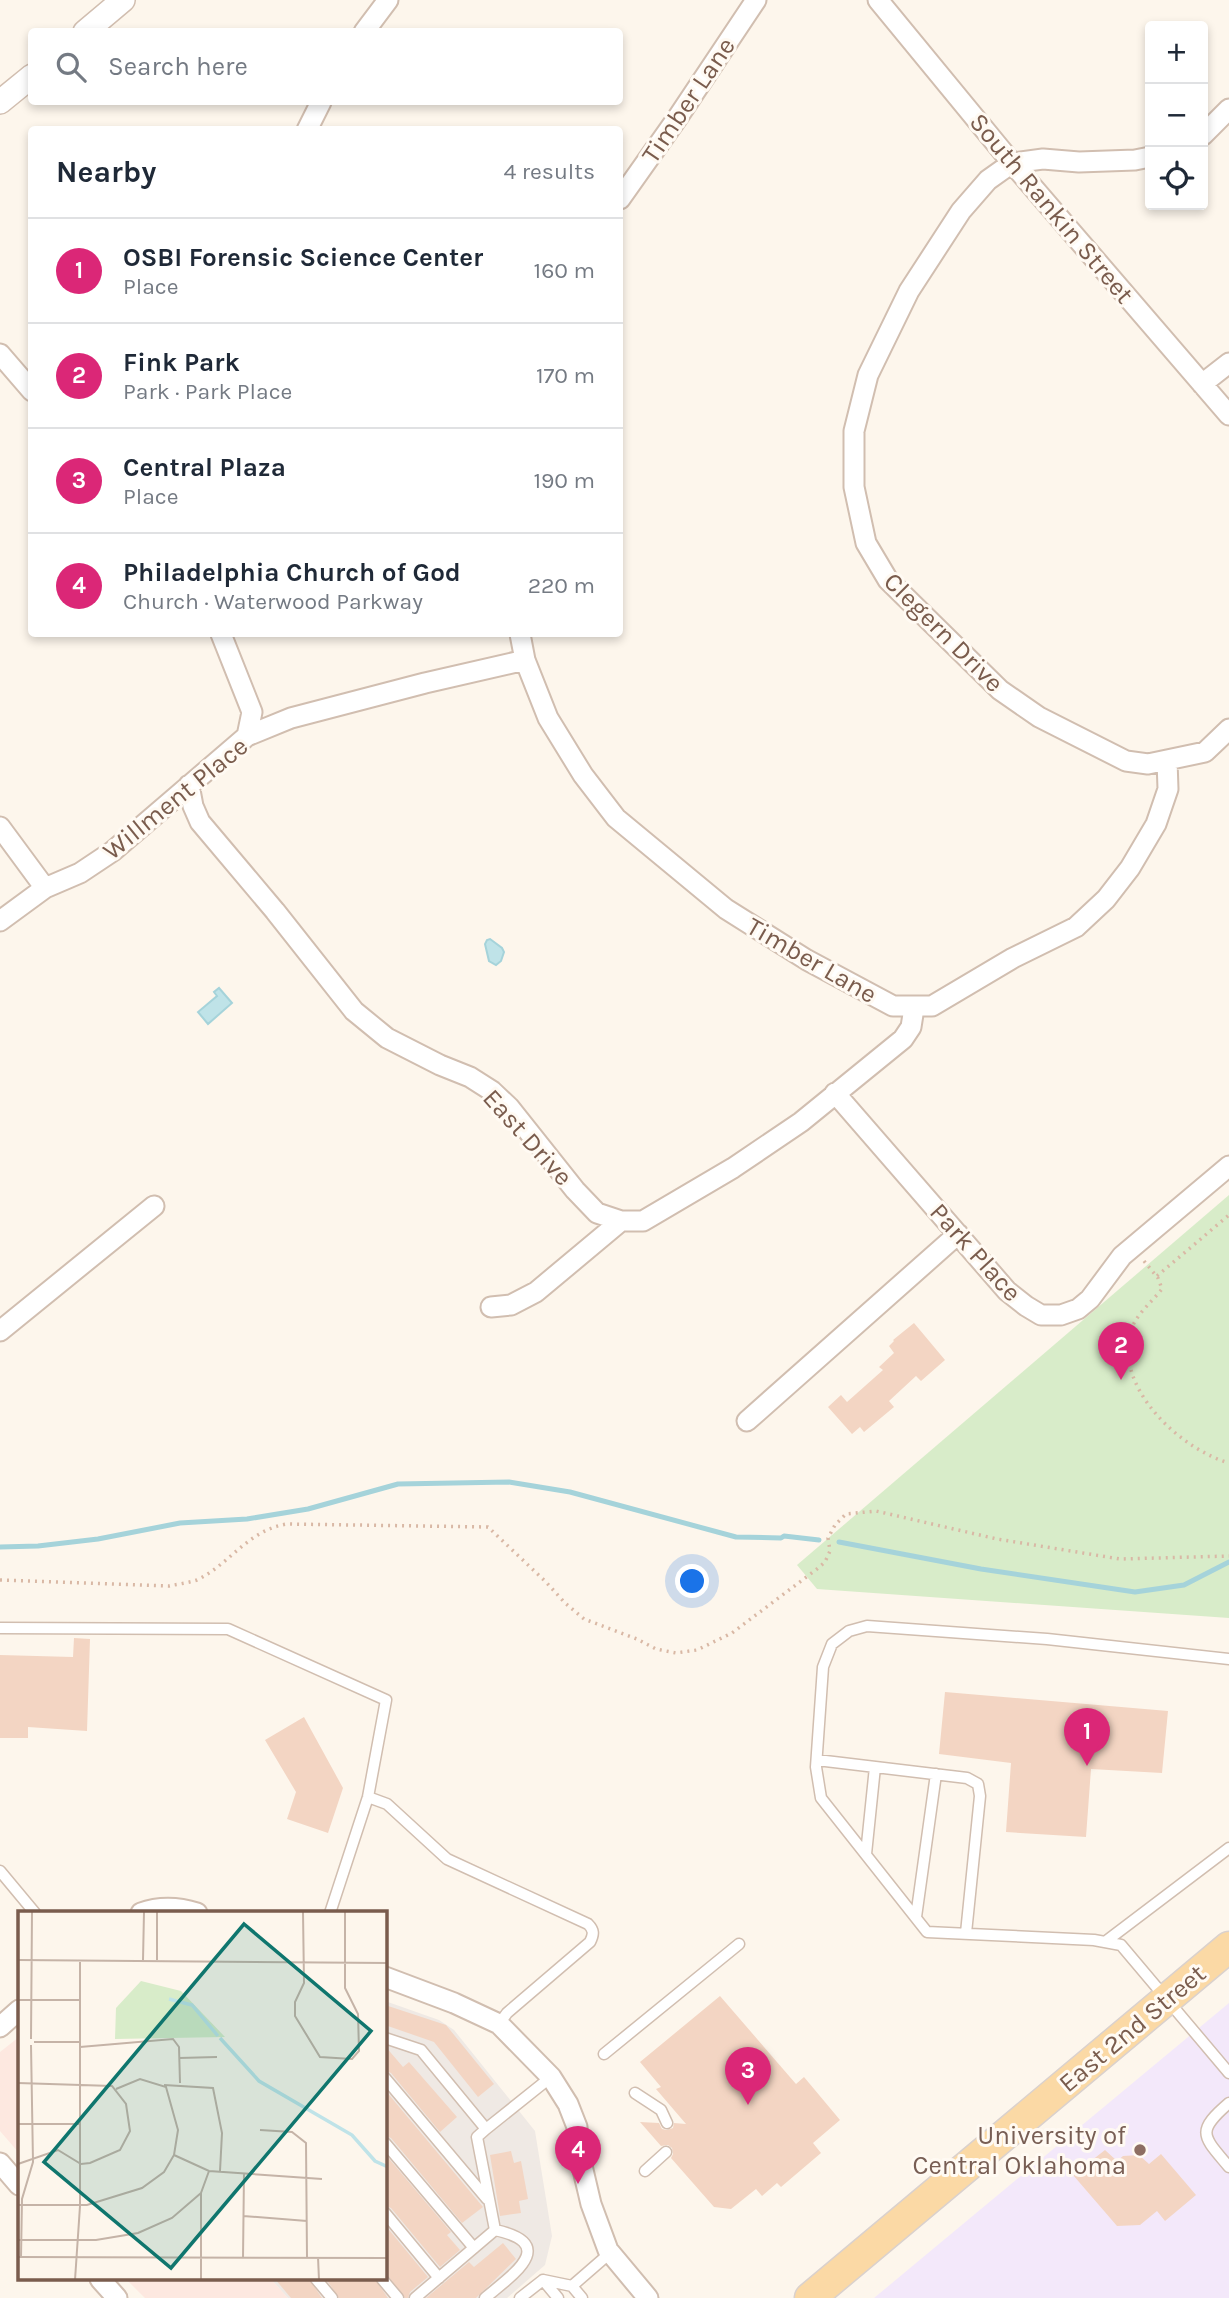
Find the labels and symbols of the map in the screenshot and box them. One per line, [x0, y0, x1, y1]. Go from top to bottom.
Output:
street label: Timber Lane [635, 32, 742, 169]
street label: South Rankin Street [963, 107, 1140, 310]
street label: Clegern Drive [877, 566, 1010, 699]
street label: Willment Place [97, 730, 254, 866]
street label: Timber Lane [741, 911, 882, 1010]
street label: East Drive [476, 1083, 579, 1192]
street label: Park Place [923, 1197, 1028, 1308]
pin: 2 [1098, 1322, 1144, 1380]
your location [675, 1564, 709, 1598]
pin: 1 [1064, 1708, 1110, 1766]
inset map [18, 1911, 387, 2280]
street label: East 2nd Street [1053, 1958, 1212, 2099]
pin: 3 [725, 2047, 771, 2105]
place label: University of Central Oklahoma [913, 2120, 1127, 2181]
pin: 4 [555, 2126, 601, 2184]
marker: University of Central Oklahoma [1132, 2142, 1148, 2158]

